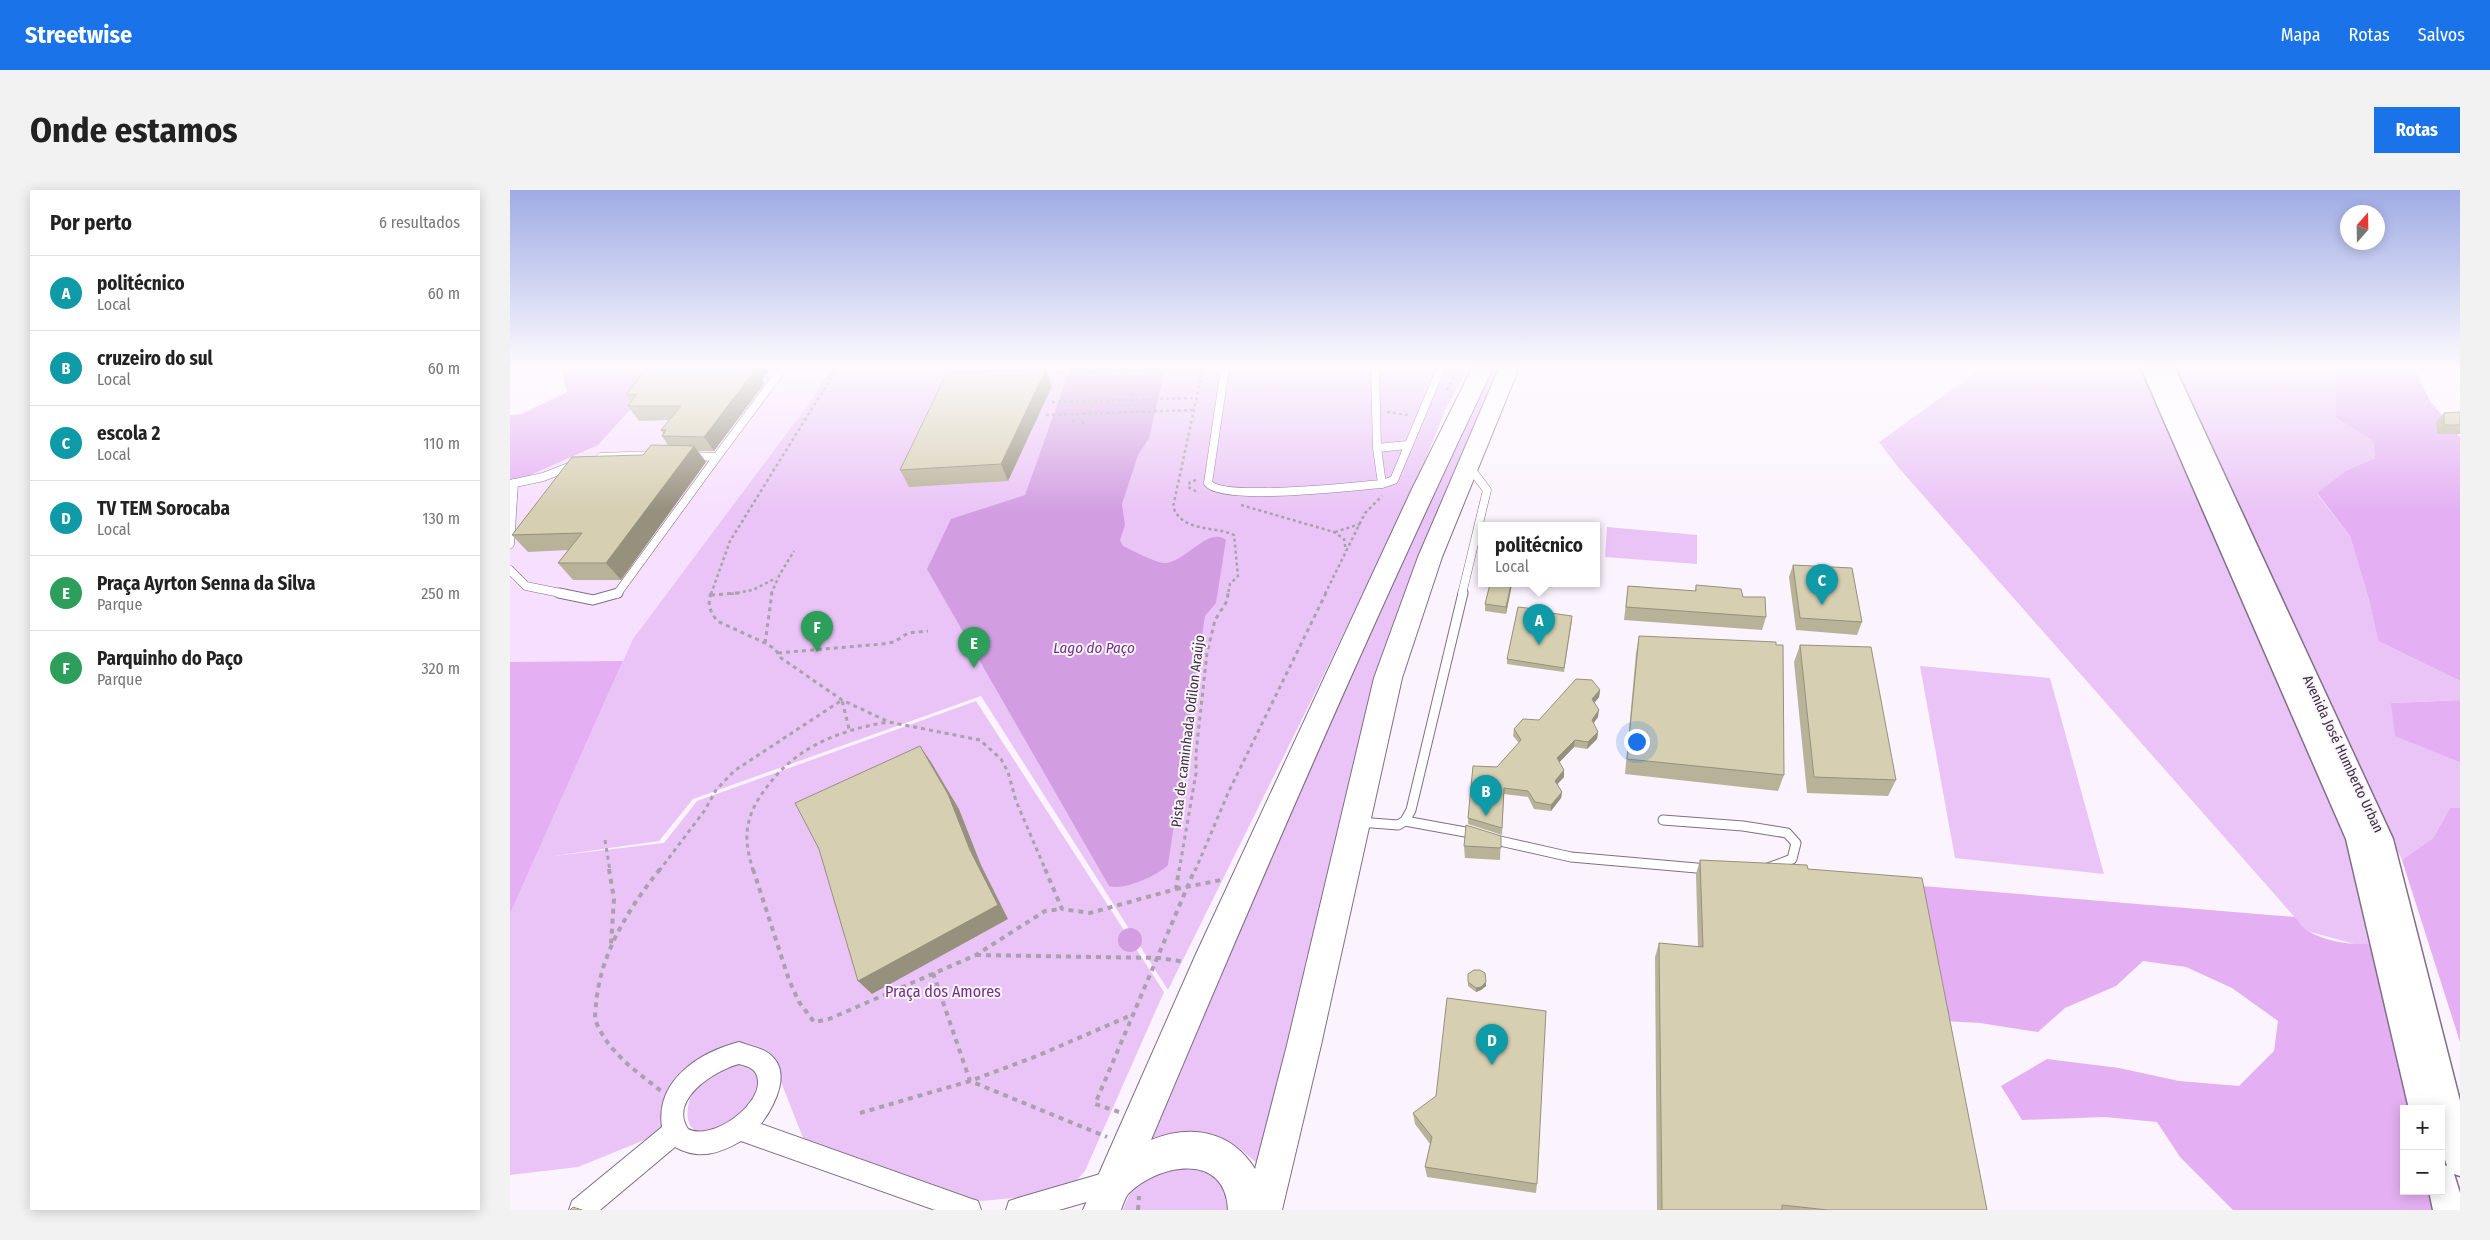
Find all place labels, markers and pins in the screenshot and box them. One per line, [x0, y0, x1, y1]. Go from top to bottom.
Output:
pin: C [1806, 564, 1838, 605]
pin: A [1523, 604, 1555, 645]
pin: F [801, 611, 833, 652]
pin: E [958, 627, 990, 668]
pin: B [1470, 775, 1502, 816]
pin: D [1476, 1024, 1508, 1065]

